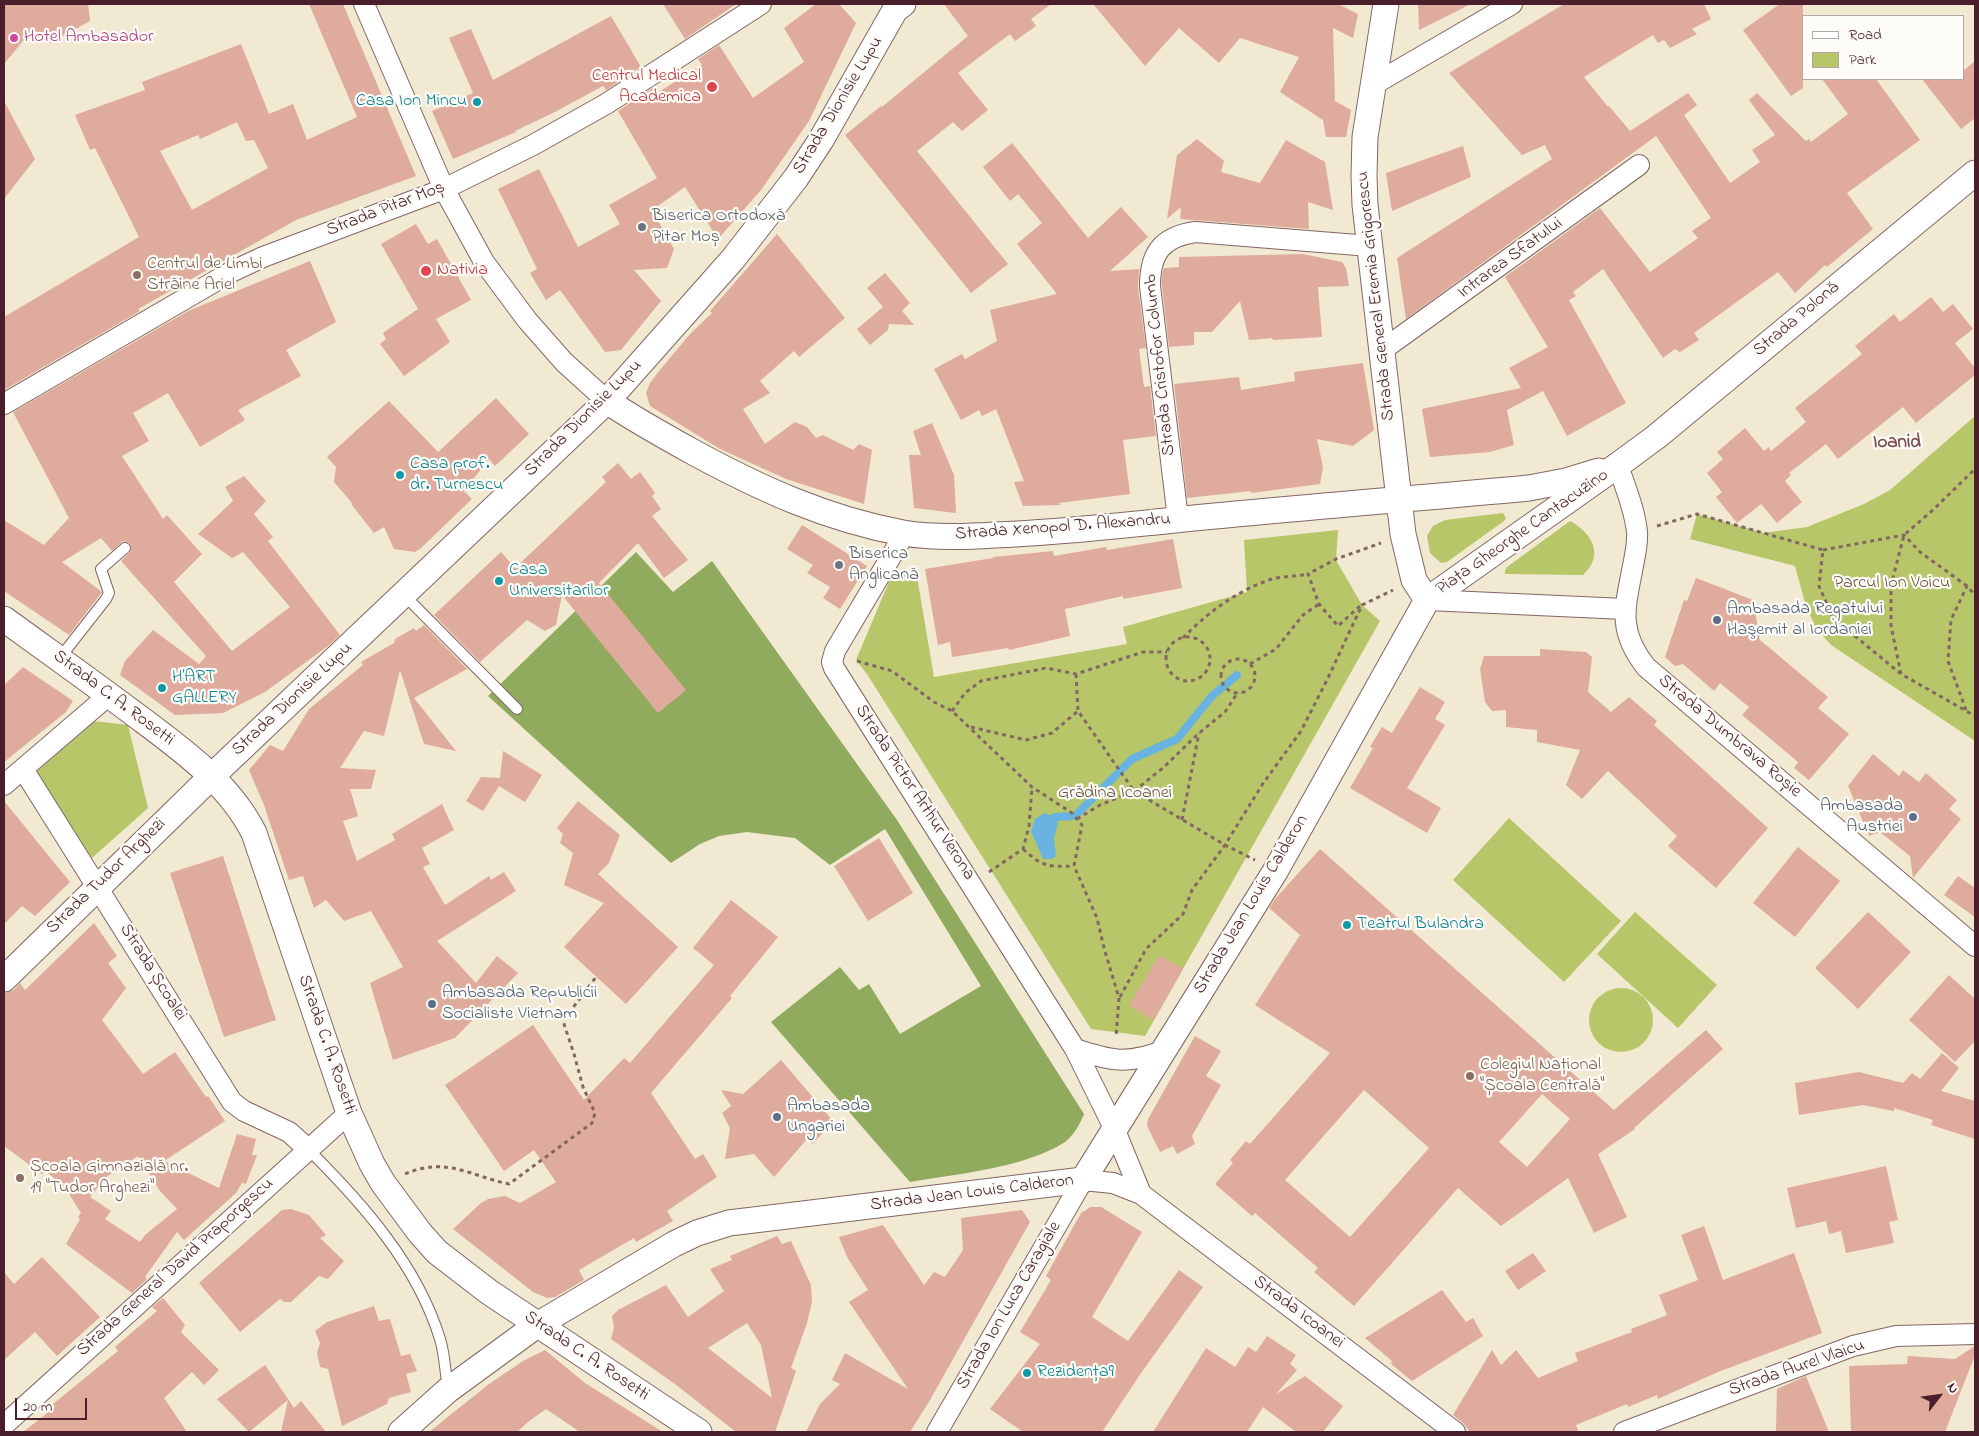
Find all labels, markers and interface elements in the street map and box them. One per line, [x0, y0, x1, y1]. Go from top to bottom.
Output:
legend [1802, 15, 1964, 80]
text: Road [1849, 24, 1882, 46]
place label: Hotel Ambasador [24, 27, 154, 49]
marker: Hotel Ambasador [8, 32, 20, 44]
street label: Strada Dionisie Lupu [789, 33, 889, 179]
text: Park [1849, 49, 1876, 71]
place label: Centrul Medical Academica [592, 66, 701, 108]
marker: Centrul Medical Academica [705, 80, 719, 94]
place label: Casa Ion Mincu [356, 91, 467, 113]
marker: Casa Ion Mincu [471, 96, 483, 108]
street label: Strada General Eremia Grigorescu [1353, 170, 1401, 422]
street label: Strada Pitar Moș [324, 177, 448, 243]
place label: Biserica Ortodoxă Pitar Moș [652, 206, 785, 248]
street label: Intrarea Sfatului [1454, 214, 1568, 304]
marker: Biserica Ortodoxă Pitar Moș [636, 221, 648, 233]
place label: Centrul de Limbi Străine Ariel [147, 254, 263, 296]
place label: Nativia [437, 260, 488, 282]
marker: Nativia [419, 264, 433, 278]
marker: Centrul de Limbi Străine Ariel [131, 269, 143, 281]
street label: Strada Cristofor Columb [1141, 273, 1181, 457]
street label: Strada Polonă [1750, 278, 1844, 362]
street label: Strada Dionisie Lupu [521, 356, 647, 482]
district label: Ioanid [1873, 433, 1921, 455]
place label: Casa prof. dr. Turnescu [410, 454, 503, 496]
street label: Piața Gheorghe Cantacuzino [1433, 465, 1613, 601]
marker: Casa prof. dr. Turnescu [394, 469, 406, 481]
street label: Strada Xenopol D. Alexandru [954, 510, 1172, 546]
place label: Biserica Anglicană [849, 544, 918, 586]
marker: Biserica Anglicană [833, 559, 845, 571]
place label: Casa Universitarilor [509, 560, 609, 602]
park label: Parcul Ion Voicu [1834, 573, 1950, 595]
marker: Casa Universitarilor [493, 575, 505, 587]
place label: Ambasada Regatului Haşemit al Iordaniei [1727, 599, 1883, 642]
marker: Ambasada Regatului Haşemit al Iordaniei [1711, 614, 1723, 626]
street label: Strada Dionisie Lupu [228, 639, 358, 761]
street label: Strada C. A. Rosetti [48, 646, 178, 752]
place label: H’ART GALLERY [172, 667, 237, 710]
street label: Strada Dumbrava Roșie [1653, 671, 1805, 803]
marker: H’ART GALLERY [156, 682, 168, 694]
street label: Strada Pictor Arthur Verona [849, 701, 979, 885]
park label: Grădina Icoanei [1058, 783, 1172, 805]
place label: Ambasada Austriei [1820, 796, 1903, 839]
marker: Ambasada Austriei [1907, 811, 1919, 823]
street label: Strada Jean Louis Calderon [1190, 812, 1314, 998]
street label: Strada Tudor Arghezi [43, 814, 171, 940]
place label: Teatrul Bulandra [1357, 914, 1484, 936]
marker: Teatrul Bulandra [1341, 919, 1353, 931]
street label: Strada Școalei [114, 921, 190, 1025]
street label: Strada C. A. Rosetti [292, 972, 360, 1118]
place label: Ambasada Republicii Socialiste Vietnam [442, 983, 597, 1026]
marker: Ambasada Republicii Socialiste Vietnam [426, 998, 438, 1010]
place label: Colegiul Național "Școala Centrală" [1480, 1055, 1605, 1098]
marker: Colegiul Național "Școala Centrală" [1464, 1070, 1476, 1082]
place label: Ambasada Ungariei [787, 1096, 870, 1138]
marker: Ambasada Ungariei [771, 1111, 783, 1123]
place label: Școala Gimnazială nr. 19 "Tudor Arghezi" [30, 1157, 188, 1200]
street label: Strada Jean Louis Calderon [869, 1171, 1075, 1217]
marker: Școala Gimnazială nr. 19 "Tudor Arghezi" [14, 1172, 26, 1184]
street label: Strada General David Praporgescu [73, 1174, 279, 1362]
street label: Strada Ion Luca Caragiale [953, 1218, 1067, 1394]
street label: Strada Icoanei [1248, 1272, 1348, 1354]
street label: Strada C. A. Rosetti [519, 1307, 653, 1407]
street label: Strada Aurel Vlaicu [1726, 1336, 1868, 1402]
place label: Rezidența9 [1037, 1362, 1114, 1384]
marker: Rezidența9 [1021, 1367, 1033, 1379]
north arrow [1914, 1371, 1964, 1421]
text: N [1941, 1379, 1964, 1398]
scale bar [18, 1388, 90, 1420]
text: 20 m [23, 1396, 52, 1418]

